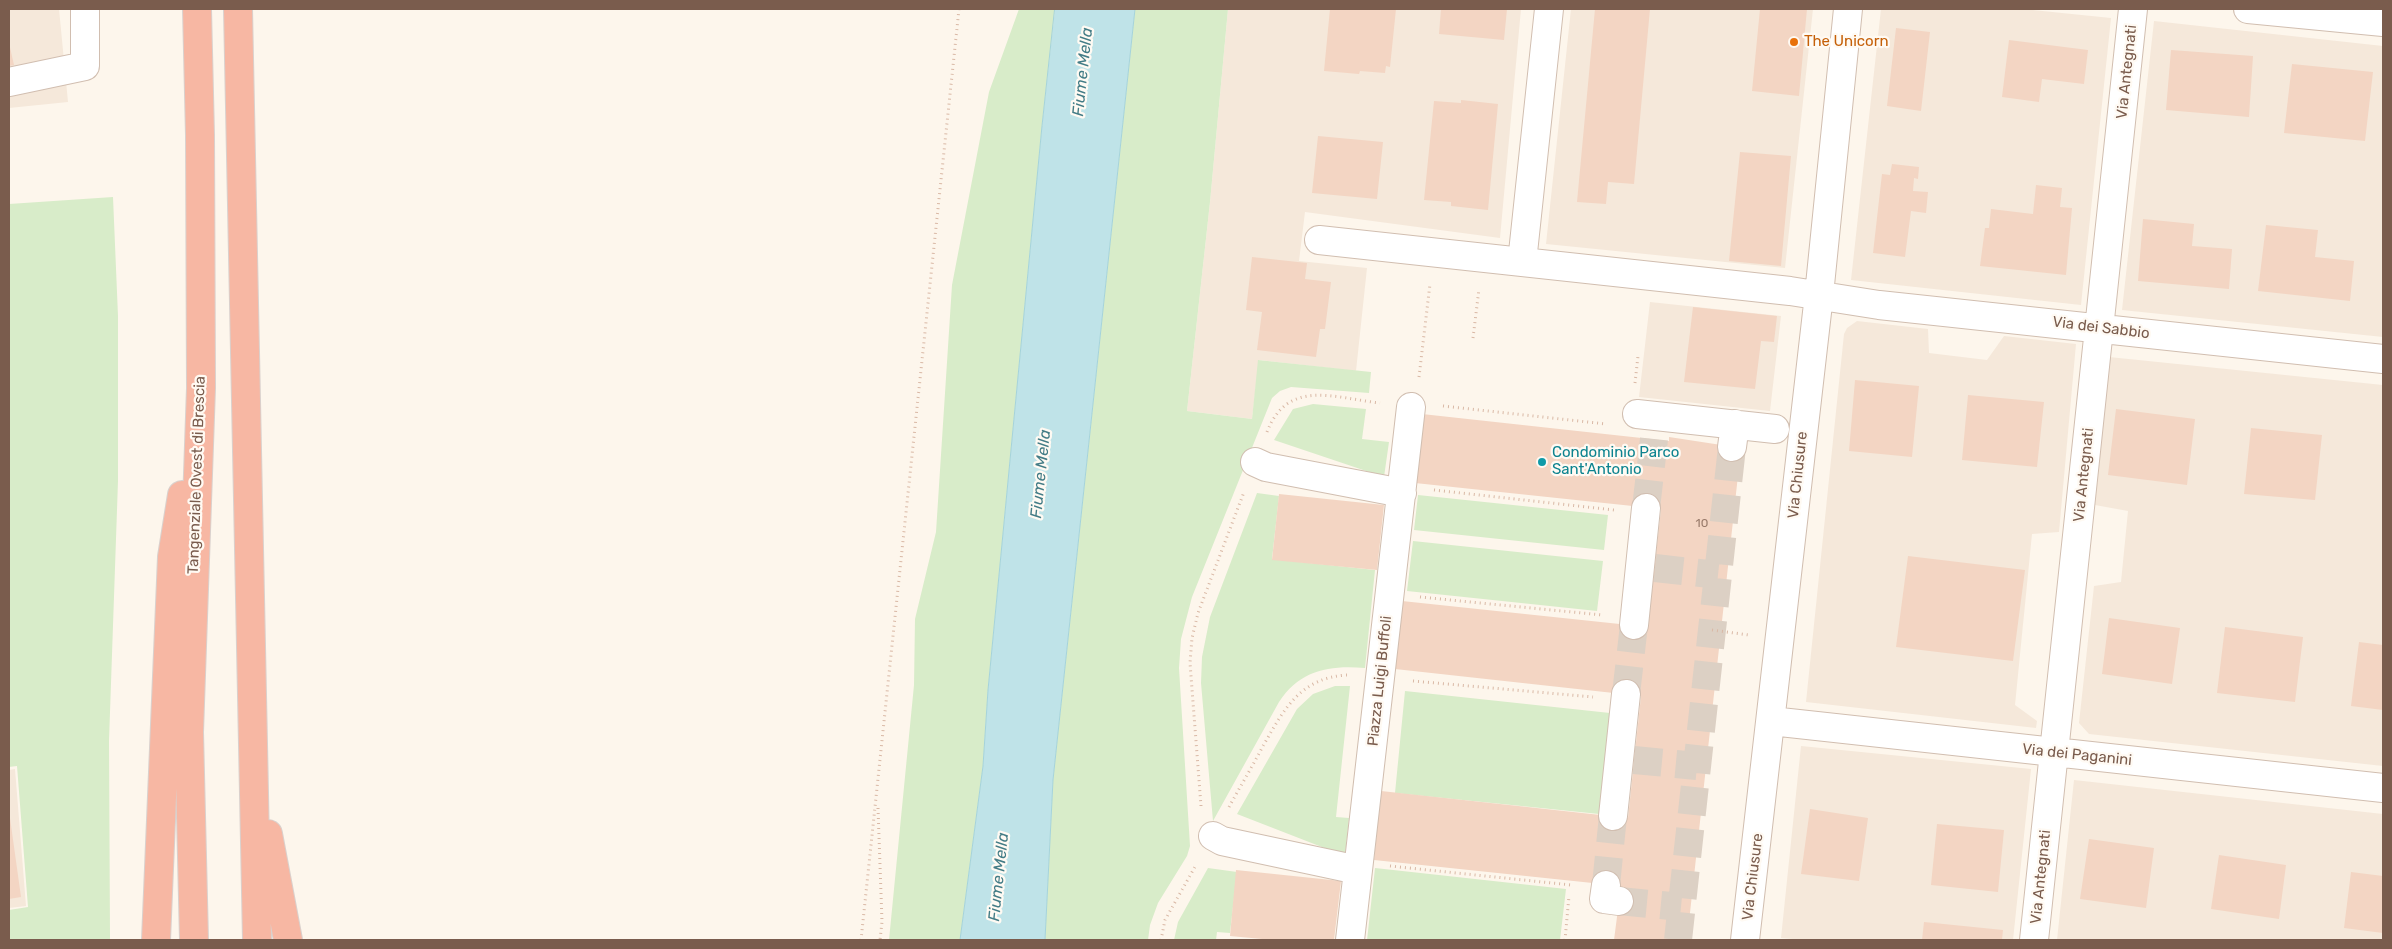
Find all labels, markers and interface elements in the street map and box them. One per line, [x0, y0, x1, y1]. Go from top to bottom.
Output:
street label: Via Antegnati [2113, 24, 2141, 120]
water label: Fiume Mella [1069, 27, 1097, 117]
place label: The Unicorn [1804, 33, 1889, 51]
marker: The Unicorn [1788, 36, 1800, 48]
street label: Via dei Sabbio [2051, 313, 2151, 343]
street label: Tangenziale Ovest di Brescia [185, 376, 209, 574]
street label: Via Antegnati [2070, 427, 2098, 523]
water label: Fiume Mella [1027, 429, 1055, 519]
street label: Via Chiusure [1784, 430, 1812, 520]
place label: Condominio Parco Sant'Antonio [1552, 444, 1679, 479]
marker: Condominio Parco Sant'Antonio [1536, 456, 1548, 468]
house number: 10 [1696, 517, 1708, 531]
street label: Piazza Luigi Buffoli [1364, 615, 1396, 747]
street label: Via dei Paganini [2021, 740, 2133, 770]
street label: Via Antegnati [2027, 829, 2055, 925]
water label: Fiume Mella [985, 832, 1013, 922]
street label: Via Chiusure [1739, 832, 1767, 922]

